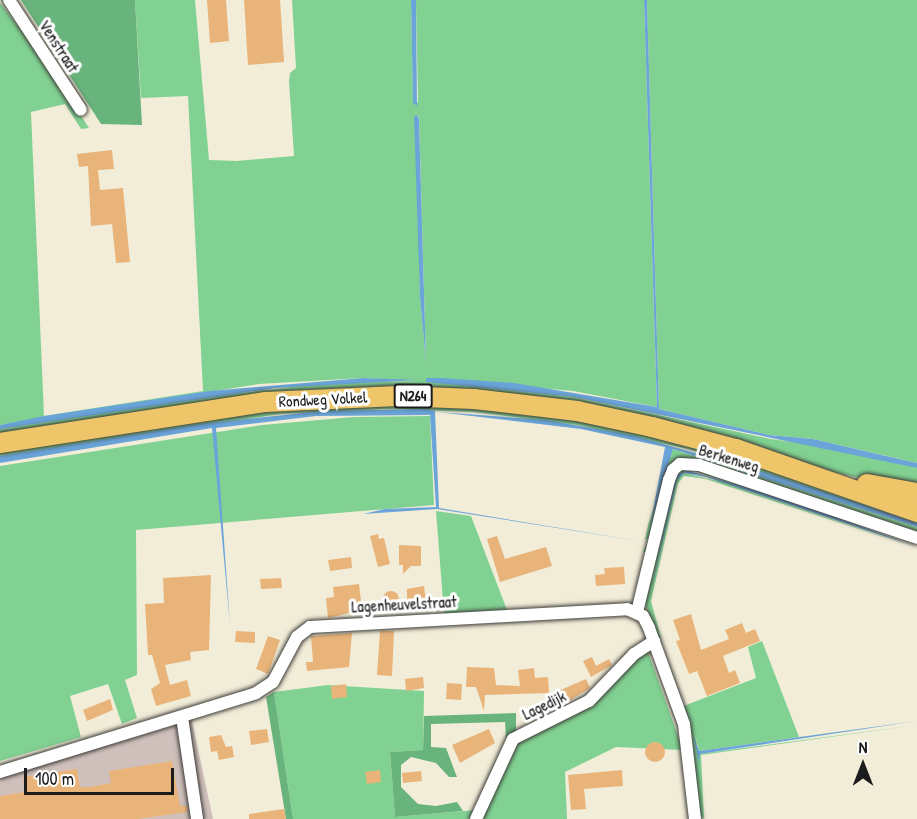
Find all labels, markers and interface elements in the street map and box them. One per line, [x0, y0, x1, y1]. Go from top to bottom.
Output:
street label: Venstraat [35, 16, 83, 76]
road number: N264 [394, 384, 432, 408]
street label: Rondweg Volkel [278, 387, 368, 411]
street label: Berkenweg [697, 440, 761, 476]
street label: Lagenheuvelstraat [351, 592, 457, 616]
street label: Lagedijk [519, 686, 569, 724]
north arrow [833, 735, 893, 795]
text: N [859, 736, 867, 758]
scale bar [27, 756, 177, 794]
text: 100 m [35, 766, 74, 791]

